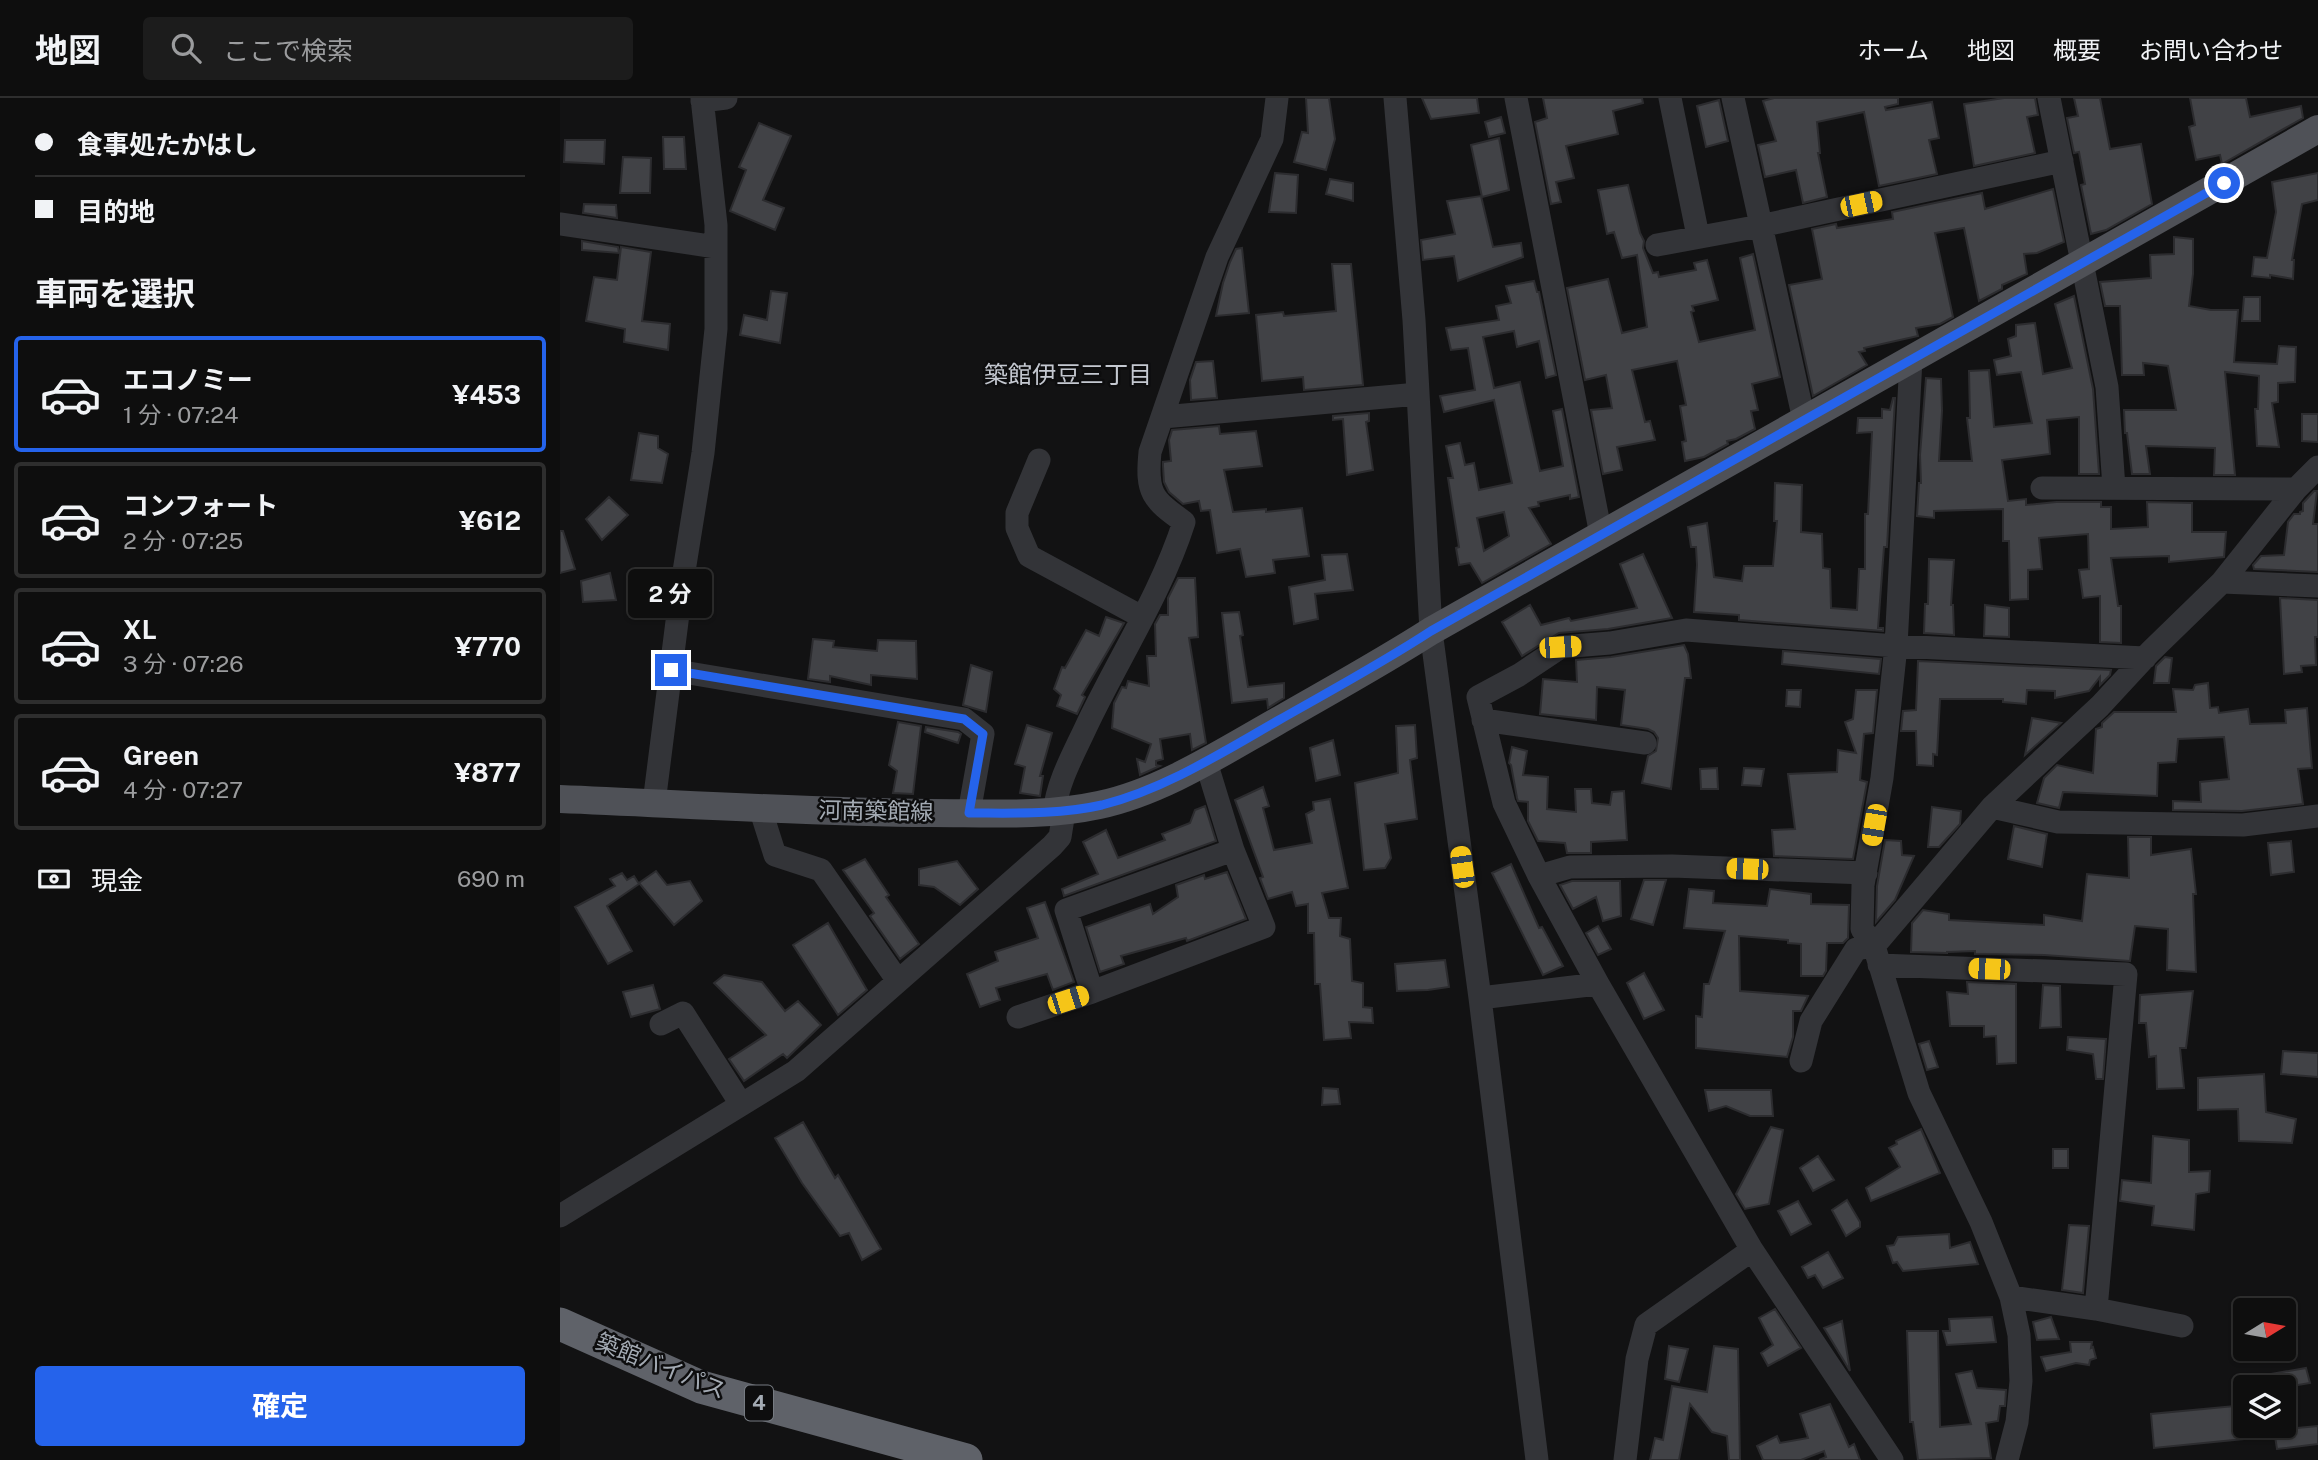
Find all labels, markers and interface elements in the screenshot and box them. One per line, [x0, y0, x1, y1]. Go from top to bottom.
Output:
search box [143, 17, 633, 80]
icon: search [167, 29, 205, 67]
text: 地図 [35, 31, 101, 69]
text: ここで検索 [223, 35, 353, 66]
text: ホーム [1858, 36, 1929, 64]
text: 地図 [1967, 36, 2015, 64]
text: 概要 [2053, 36, 2101, 64]
text: お問い合わせ [2139, 36, 2283, 64]
text: 食事処たかはし [77, 129, 258, 160]
route start [2208, 167, 2240, 199]
car [1839, 189, 1884, 219]
text: 目的地 [77, 196, 155, 227]
text: 車両を選択 [35, 275, 195, 312]
district label: 築館伊豆三丁目 [984, 360, 1152, 388]
icon: car [39, 363, 102, 426]
text: エコノミー [123, 364, 253, 395]
text: ¥453 [452, 379, 521, 410]
text: 1 分 · 07:24 [123, 401, 239, 428]
icon: car [39, 489, 102, 552]
text: コンフォート [123, 490, 278, 521]
text: ¥612 [459, 505, 521, 536]
text: 2 分 · 07:25 [123, 527, 243, 554]
callout: 2 分 [629, 568, 713, 618]
text: 2 分 [649, 580, 691, 607]
text: XL [123, 614, 157, 645]
icon: car [39, 615, 102, 678]
text: ¥770 [455, 631, 521, 662]
car [1539, 635, 1582, 659]
text: 3 分 · 07:26 [123, 650, 244, 677]
route end [655, 654, 687, 686]
text: Green [123, 740, 199, 771]
icon: car [39, 741, 102, 804]
text: ¥877 [454, 757, 521, 788]
text: 4 分 · 07:27 [123, 776, 243, 803]
street label: 河南築館線 [818, 796, 934, 825]
car [1861, 802, 1888, 848]
car [1449, 845, 1476, 889]
car [1726, 858, 1769, 880]
icon: cash [35, 860, 73, 898]
text: 現金 [91, 865, 143, 896]
text: 690 m [457, 865, 525, 892]
car [1968, 958, 2011, 980]
car [1045, 984, 1092, 1016]
north arrow [2233, 1298, 2296, 1362]
map controls [2233, 1298, 2296, 1438]
street label: 築館バイパス [592, 1327, 730, 1404]
button: 確定 [35, 1366, 525, 1446]
button: layers [2233, 1375, 2296, 1438]
road number: 4 [745, 1386, 773, 1420]

